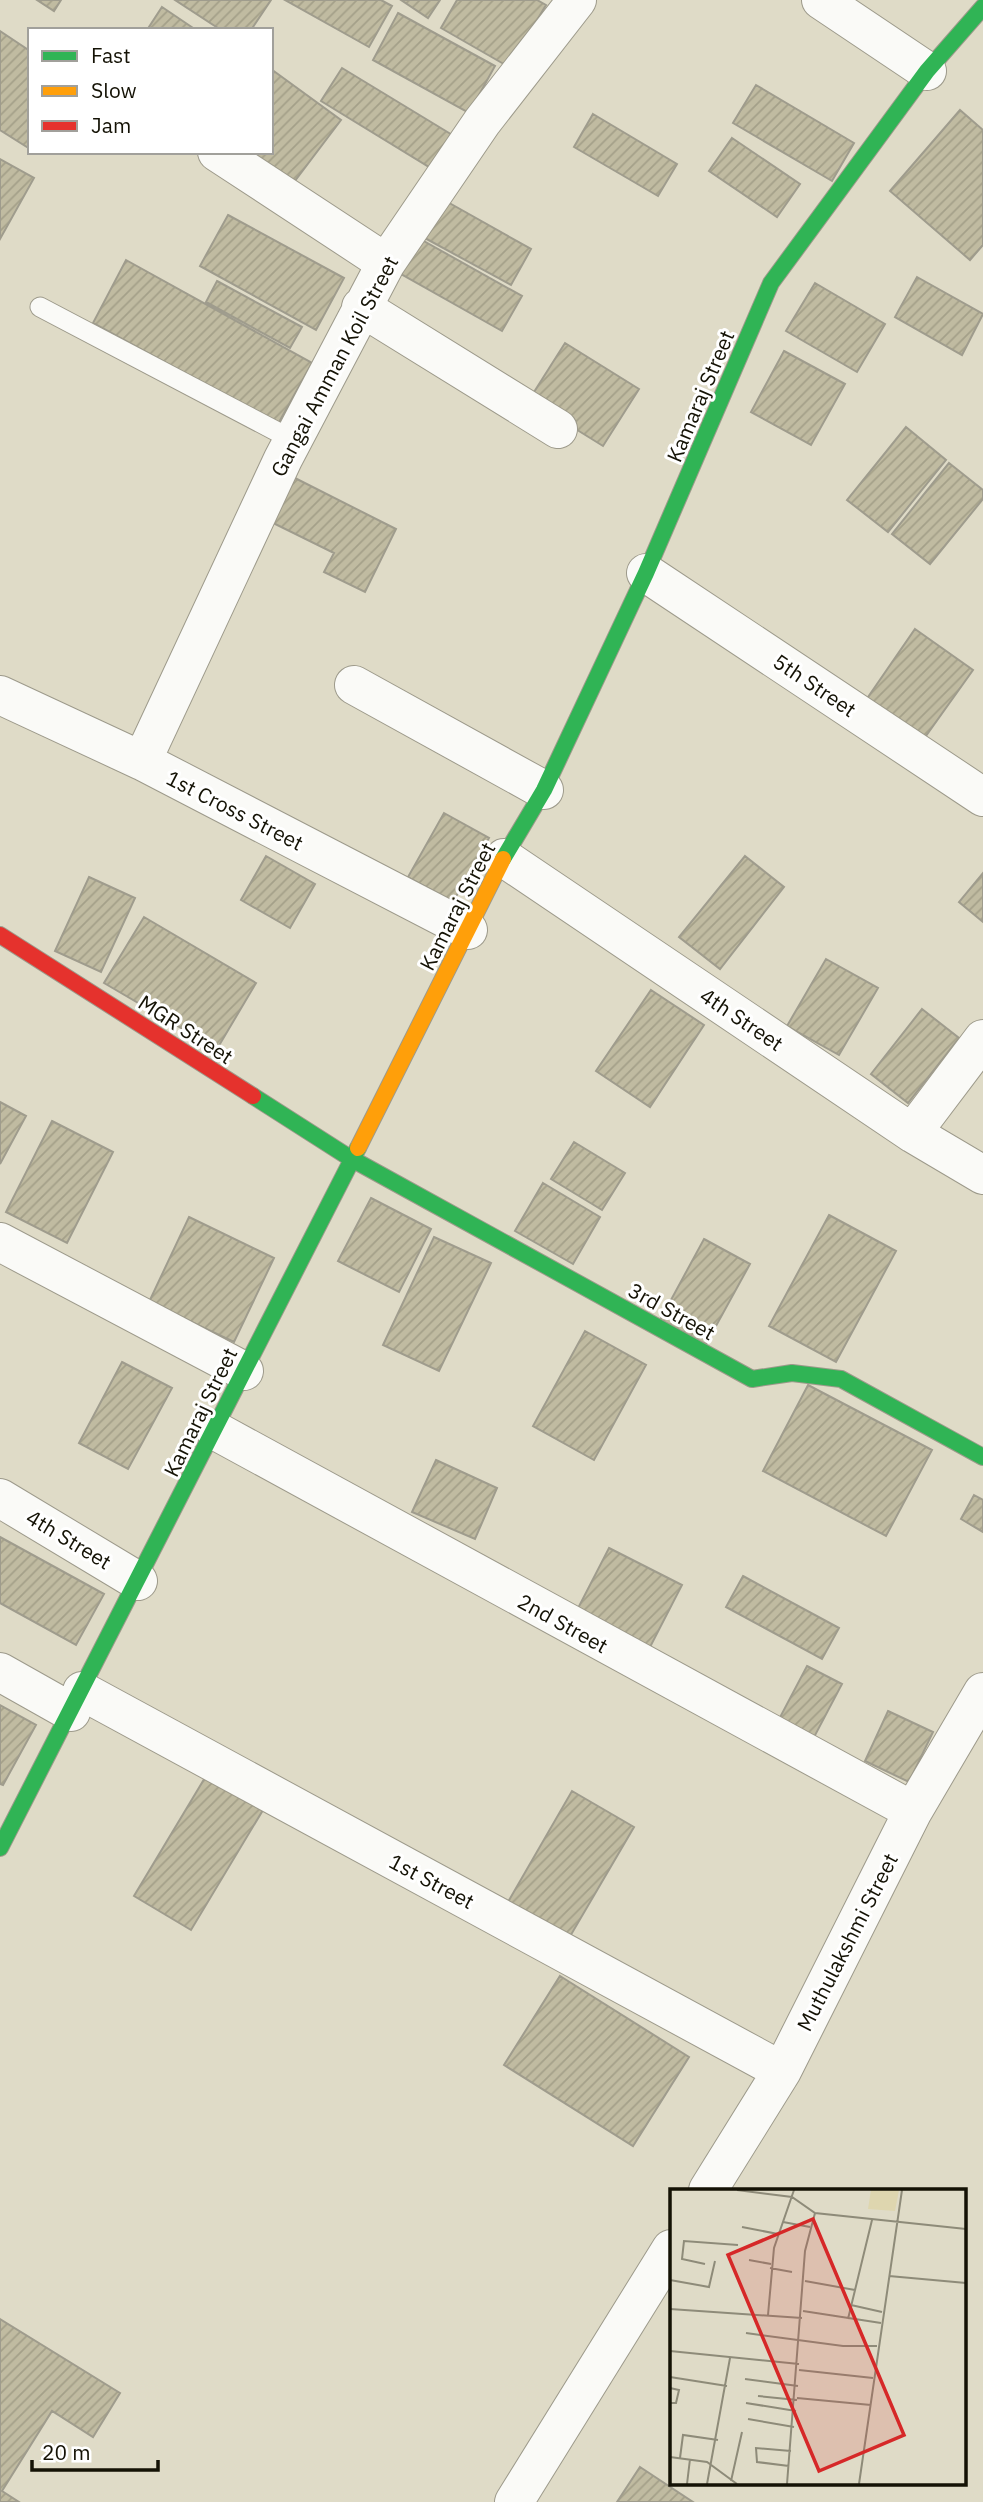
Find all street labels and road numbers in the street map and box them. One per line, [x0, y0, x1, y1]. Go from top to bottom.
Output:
street label: Gangai Amman Koil Street [264, 251, 404, 481]
street label: Kamaraj Street [660, 326, 740, 466]
street label: 5th Street [768, 647, 862, 723]
street label: 1st Cross Street [162, 763, 308, 857]
street label: Kamaraj Street [413, 837, 501, 975]
street label: 4th Street [695, 981, 789, 1057]
street label: MGR Street [133, 988, 239, 1070]
street label: 3rd Street [624, 1276, 720, 1346]
street label: Kamaraj Street [157, 1343, 243, 1481]
street label: 4th Street [21, 1503, 117, 1575]
street label: 2nd Street [513, 1587, 613, 1659]
street label: 1st Street [385, 1847, 479, 1915]
street label: Muthulakshmi Street [790, 1848, 904, 2036]

